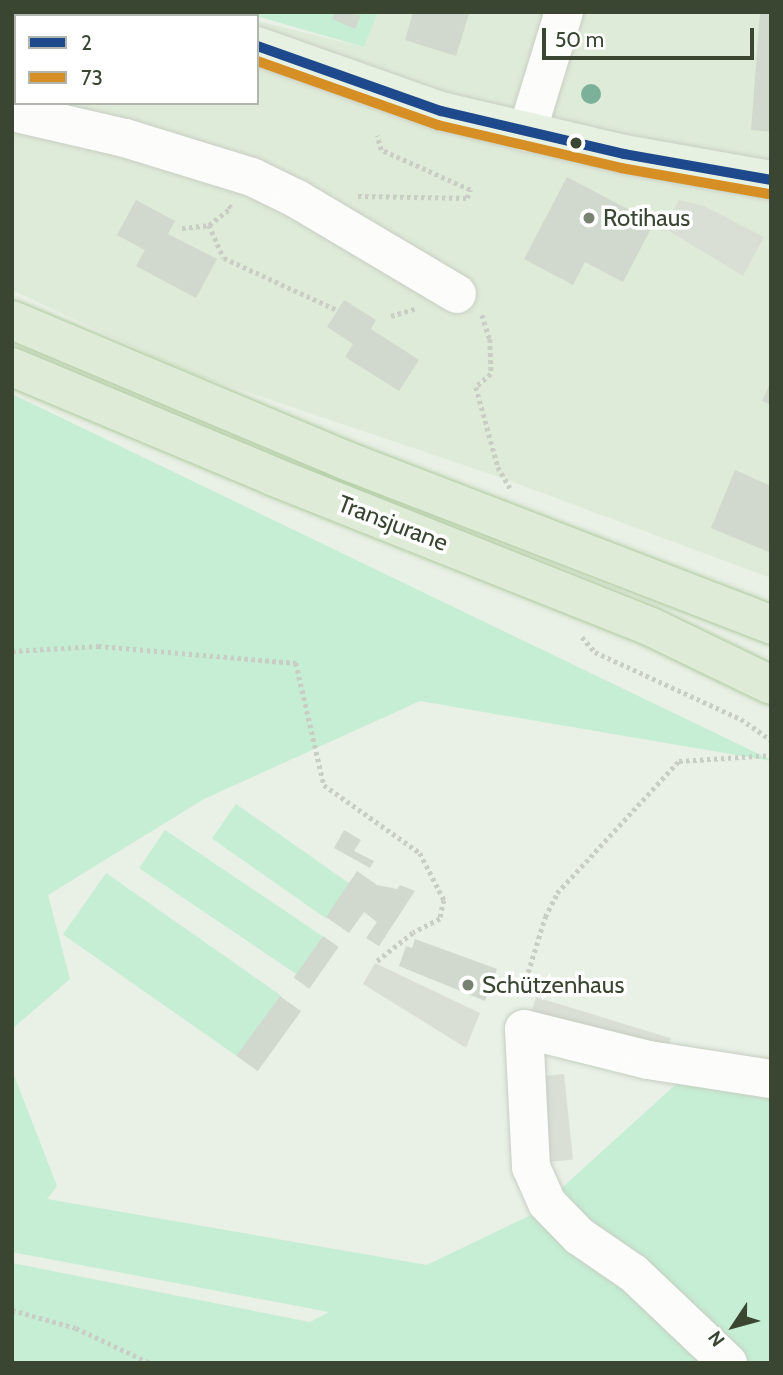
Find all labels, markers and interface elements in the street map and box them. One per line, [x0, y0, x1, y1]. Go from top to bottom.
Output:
legend [14, 14, 259, 105]
scale bar [545, 14, 757, 58]
text: 50 m [555, 27, 604, 52]
text: 2 [81, 30, 92, 55]
text: 73 [81, 65, 103, 90]
unlabelled marker [569, 136, 583, 150]
place label: Rotihaus [603, 204, 690, 232]
marker: Rotihaus [581, 210, 597, 226]
street label: Transjurane [334, 489, 452, 557]
place label: Schützenhaus [482, 971, 624, 999]
marker: Schützenhaus [460, 977, 476, 993]
north arrow [699, 1291, 769, 1361]
text: N [703, 1326, 730, 1351]

